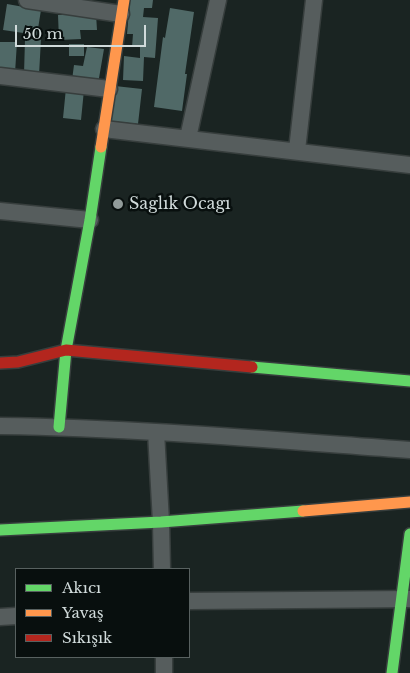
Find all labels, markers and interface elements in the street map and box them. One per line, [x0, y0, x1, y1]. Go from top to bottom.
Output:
scale bar [18, 15, 149, 47]
text: 50 m [23, 24, 63, 43]
place label: Saglık Ocagı [129, 194, 230, 214]
marker: Saglık Ocagı [111, 197, 125, 211]
legend [15, 568, 190, 658]
text: Akıcı [62, 578, 101, 597]
text: Yavaş [62, 603, 104, 622]
text: Sıkışık [62, 628, 112, 647]

